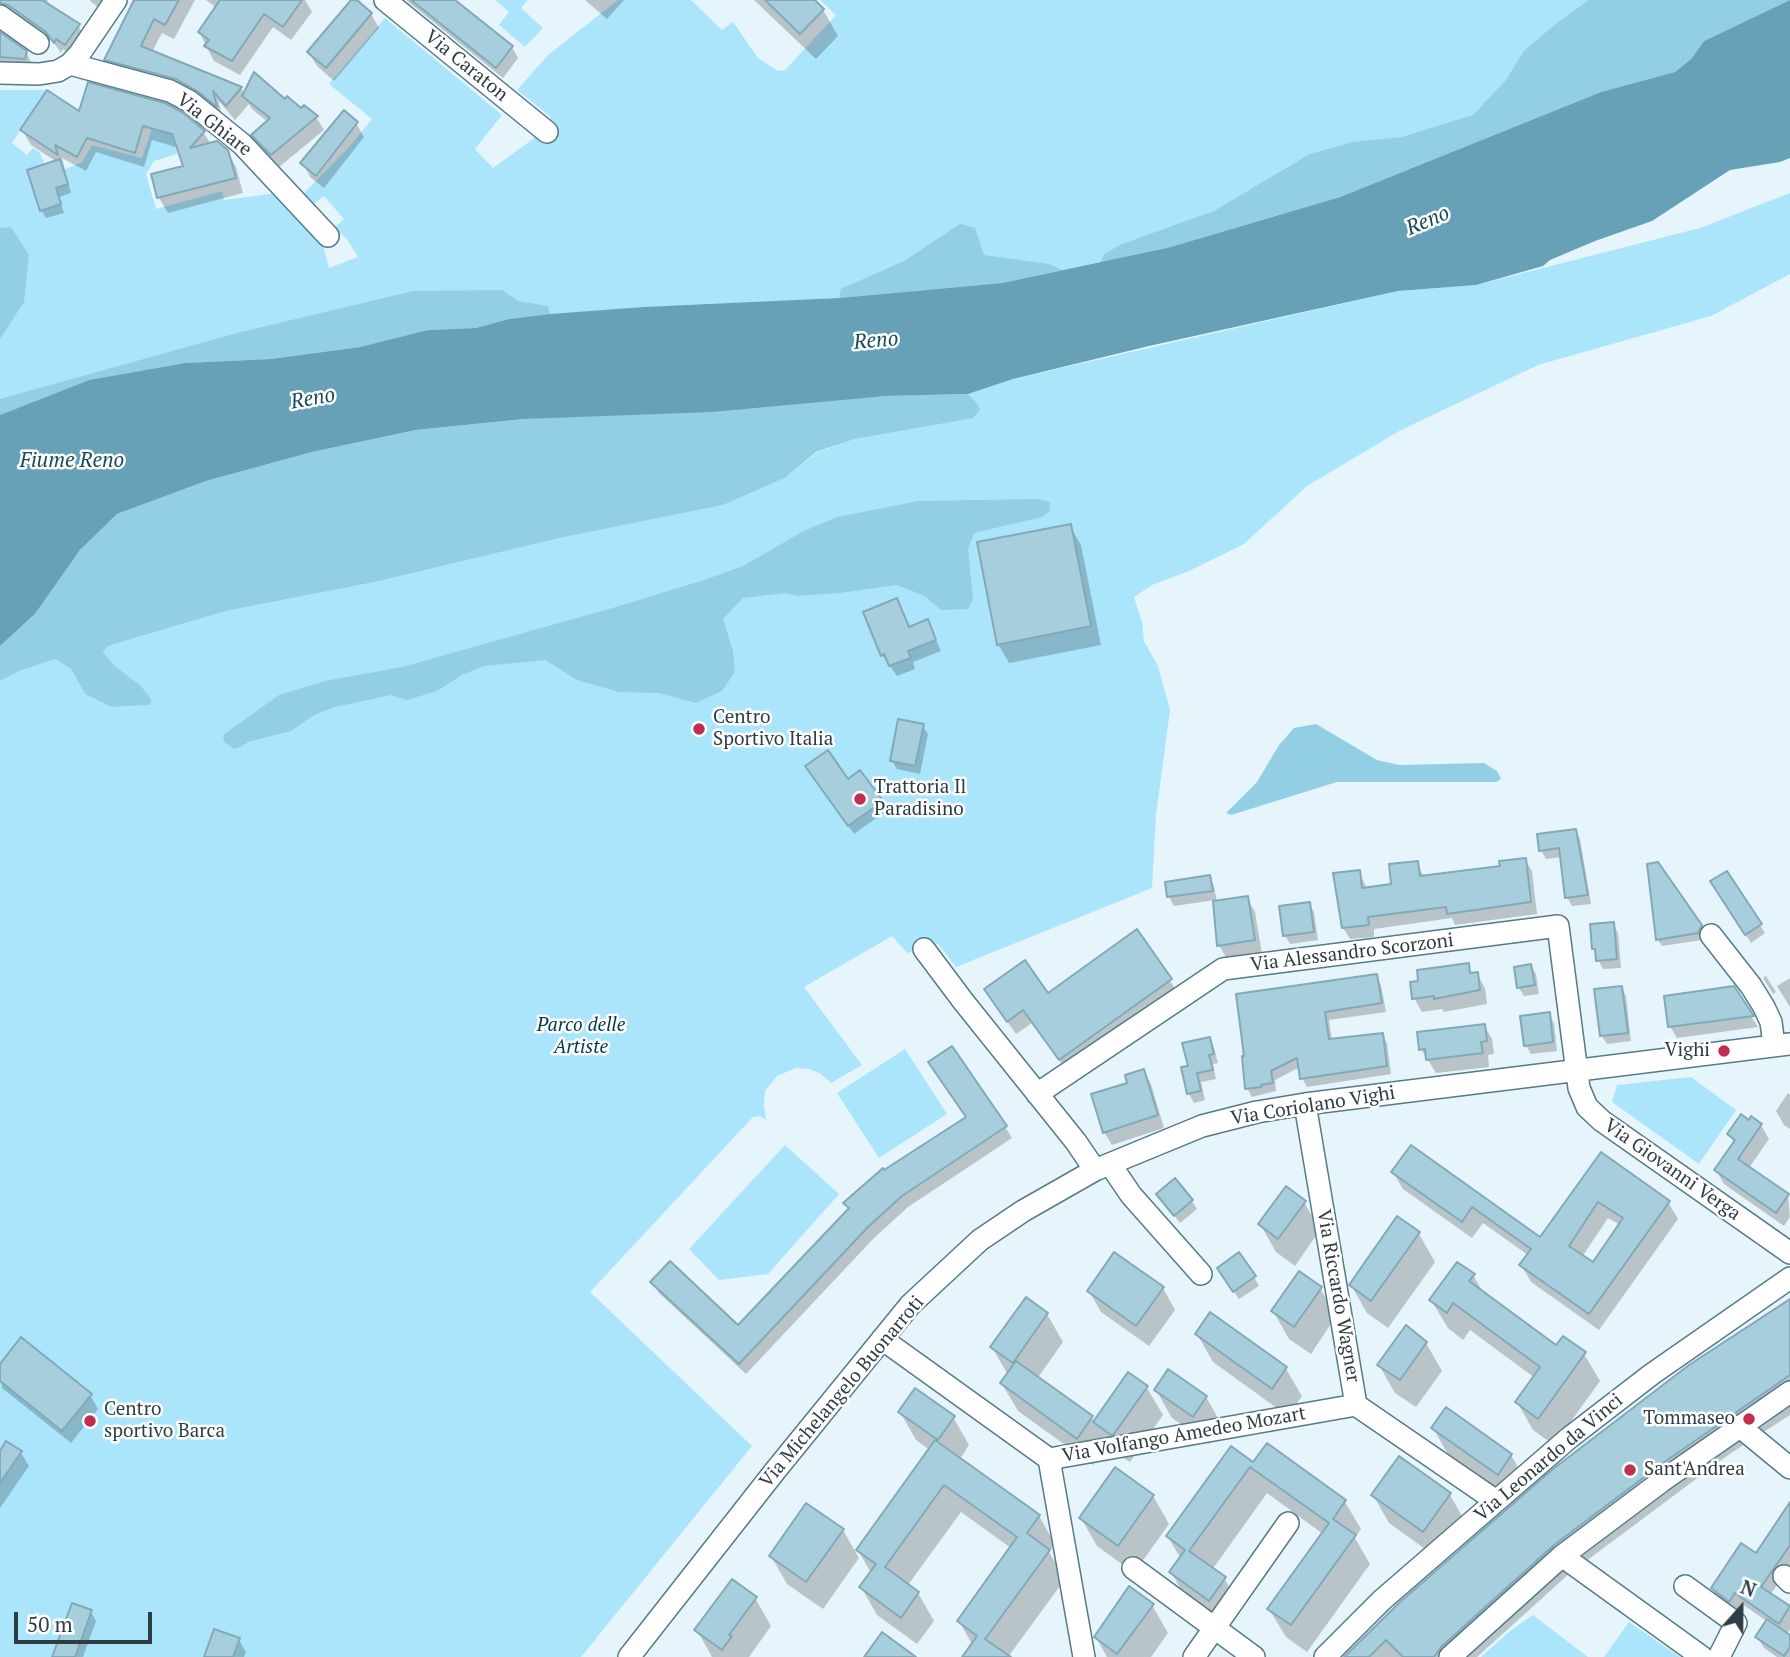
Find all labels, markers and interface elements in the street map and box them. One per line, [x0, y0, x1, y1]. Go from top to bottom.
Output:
street label: Via Caraton [420, 26, 512, 106]
street label: Via Ghiare [172, 89, 256, 161]
water label: Reno [1402, 201, 1454, 241]
water label: Reno [853, 326, 899, 356]
water label: Reno [289, 383, 337, 415]
water label: Fiume Reno [20, 448, 124, 474]
place label: Centro Sportivo Italia [713, 707, 833, 751]
marker: Centro Sportivo Italia [691, 721, 707, 737]
place label: Trattoria Il Paradisino [874, 777, 966, 821]
marker: Trattoria Il Paradisino [852, 791, 868, 807]
street label: Via Alessandro Scorzoni [1249, 929, 1455, 977]
park label: Parco delle Artiste [537, 1015, 625, 1059]
place label: Vighi [1664, 1040, 1710, 1062]
marker: Vighi [1716, 1043, 1732, 1059]
street label: Via Coriolano Vighi [1229, 1082, 1397, 1130]
street label: Via Giovanni Verga [1599, 1114, 1745, 1226]
street label: Via Riccardo Wagner [1312, 1208, 1364, 1384]
street label: Via Michelangelo Buonarroti [755, 1291, 929, 1493]
street label: Via Leonardo da Vinci [1470, 1389, 1628, 1527]
place label: Centro sportivo Barca [104, 1399, 225, 1443]
street label: Via Volfango Amedeo Mozart [1060, 1402, 1308, 1468]
place label: Tommaseo [1643, 1408, 1735, 1430]
marker: Tommaseo [1741, 1411, 1757, 1427]
marker: Centro sportivo Barca [82, 1413, 98, 1429]
place label: Sant'Andrea [1644, 1459, 1745, 1481]
marker: Sant'Andrea [1622, 1462, 1638, 1478]
north arrow [1706, 1573, 1776, 1643]
text: N [1738, 1574, 1760, 1602]
scale bar [18, 1598, 156, 1642]
text: 50 m [27, 1610, 73, 1638]

